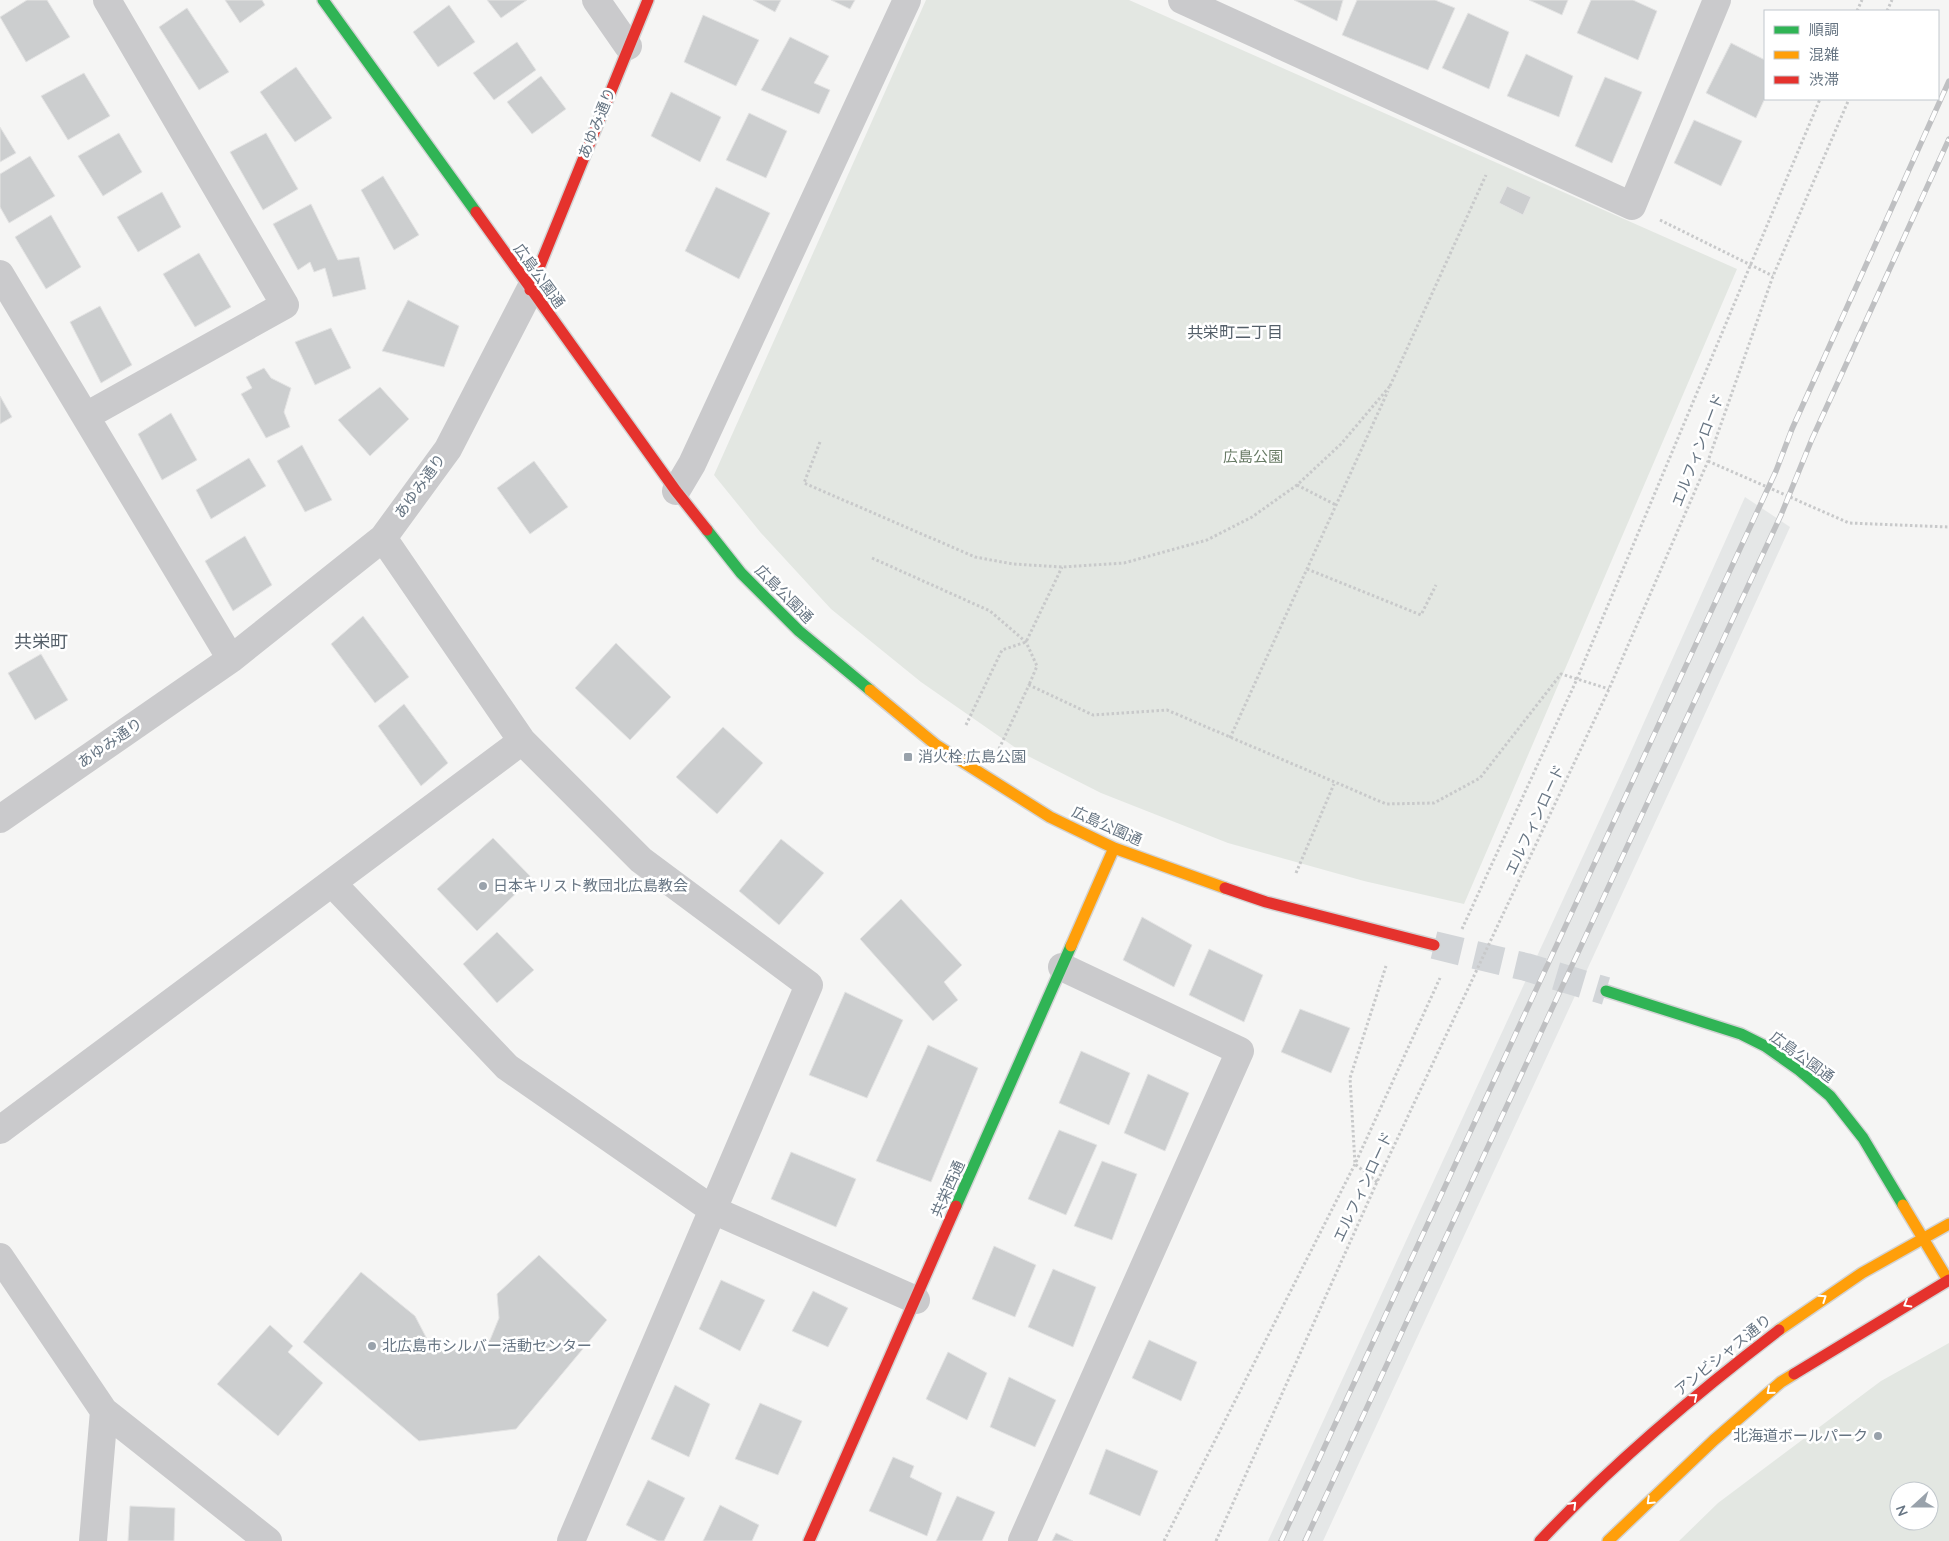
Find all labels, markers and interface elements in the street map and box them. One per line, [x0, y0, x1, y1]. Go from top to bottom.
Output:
legend [1764, 10, 1939, 100]
text: 順調 [1809, 20, 1839, 39]
text: 混雑 [1809, 45, 1839, 64]
text: 渋滞 [1809, 70, 1839, 89]
street label: あゆみ通り [574, 84, 619, 161]
street label: 広島公園通 [510, 240, 569, 312]
district label: 共栄町二丁目 [1187, 322, 1283, 342]
street label: エルフィンロード [1667, 391, 1728, 509]
park label: 広島公園 [1223, 447, 1283, 466]
street label: あゆみ通り [390, 450, 449, 522]
street label: 広島公園通 [751, 560, 818, 627]
district label: 共栄町 [14, 630, 68, 653]
street label: あゆみ通り [74, 713, 146, 772]
place label: 消火栓;広島公園 [918, 747, 1026, 766]
marker: 消火栓;広島公園 [902, 751, 914, 763]
street label: エルフィンロード [1501, 762, 1568, 878]
street label: 広島公園通 [1069, 802, 1145, 849]
place label: 日本キリスト教団北広島教会 [493, 876, 688, 895]
marker: 日本キリスト教団北広島教会 [477, 880, 489, 892]
street label: 広島公園通 [1766, 1027, 1838, 1086]
street label: エルフィンロード [1329, 1129, 1396, 1245]
street label: 共栄西通 [927, 1158, 968, 1220]
one-way arrow [1818, 1295, 1827, 1305]
one-way arrow [1903, 1298, 1912, 1308]
street label: アンビシャス通り [1670, 1310, 1775, 1400]
place label: 北広島市シルバー活動センター [382, 1336, 592, 1355]
marker: 北広島市シルバー活動センター [366, 1340, 378, 1352]
one-way arrow [1767, 1386, 1776, 1394]
one-way arrow [1688, 1395, 1697, 1403]
place label: 北海道ボールパーク [1733, 1426, 1868, 1445]
marker: 北海道ボールパーク [1872, 1430, 1884, 1442]
north arrow [1889, 1481, 1939, 1531]
one-way arrow [1647, 1495, 1656, 1504]
one-way arrow [1567, 1502, 1576, 1511]
text: N [1892, 1503, 1912, 1519]

